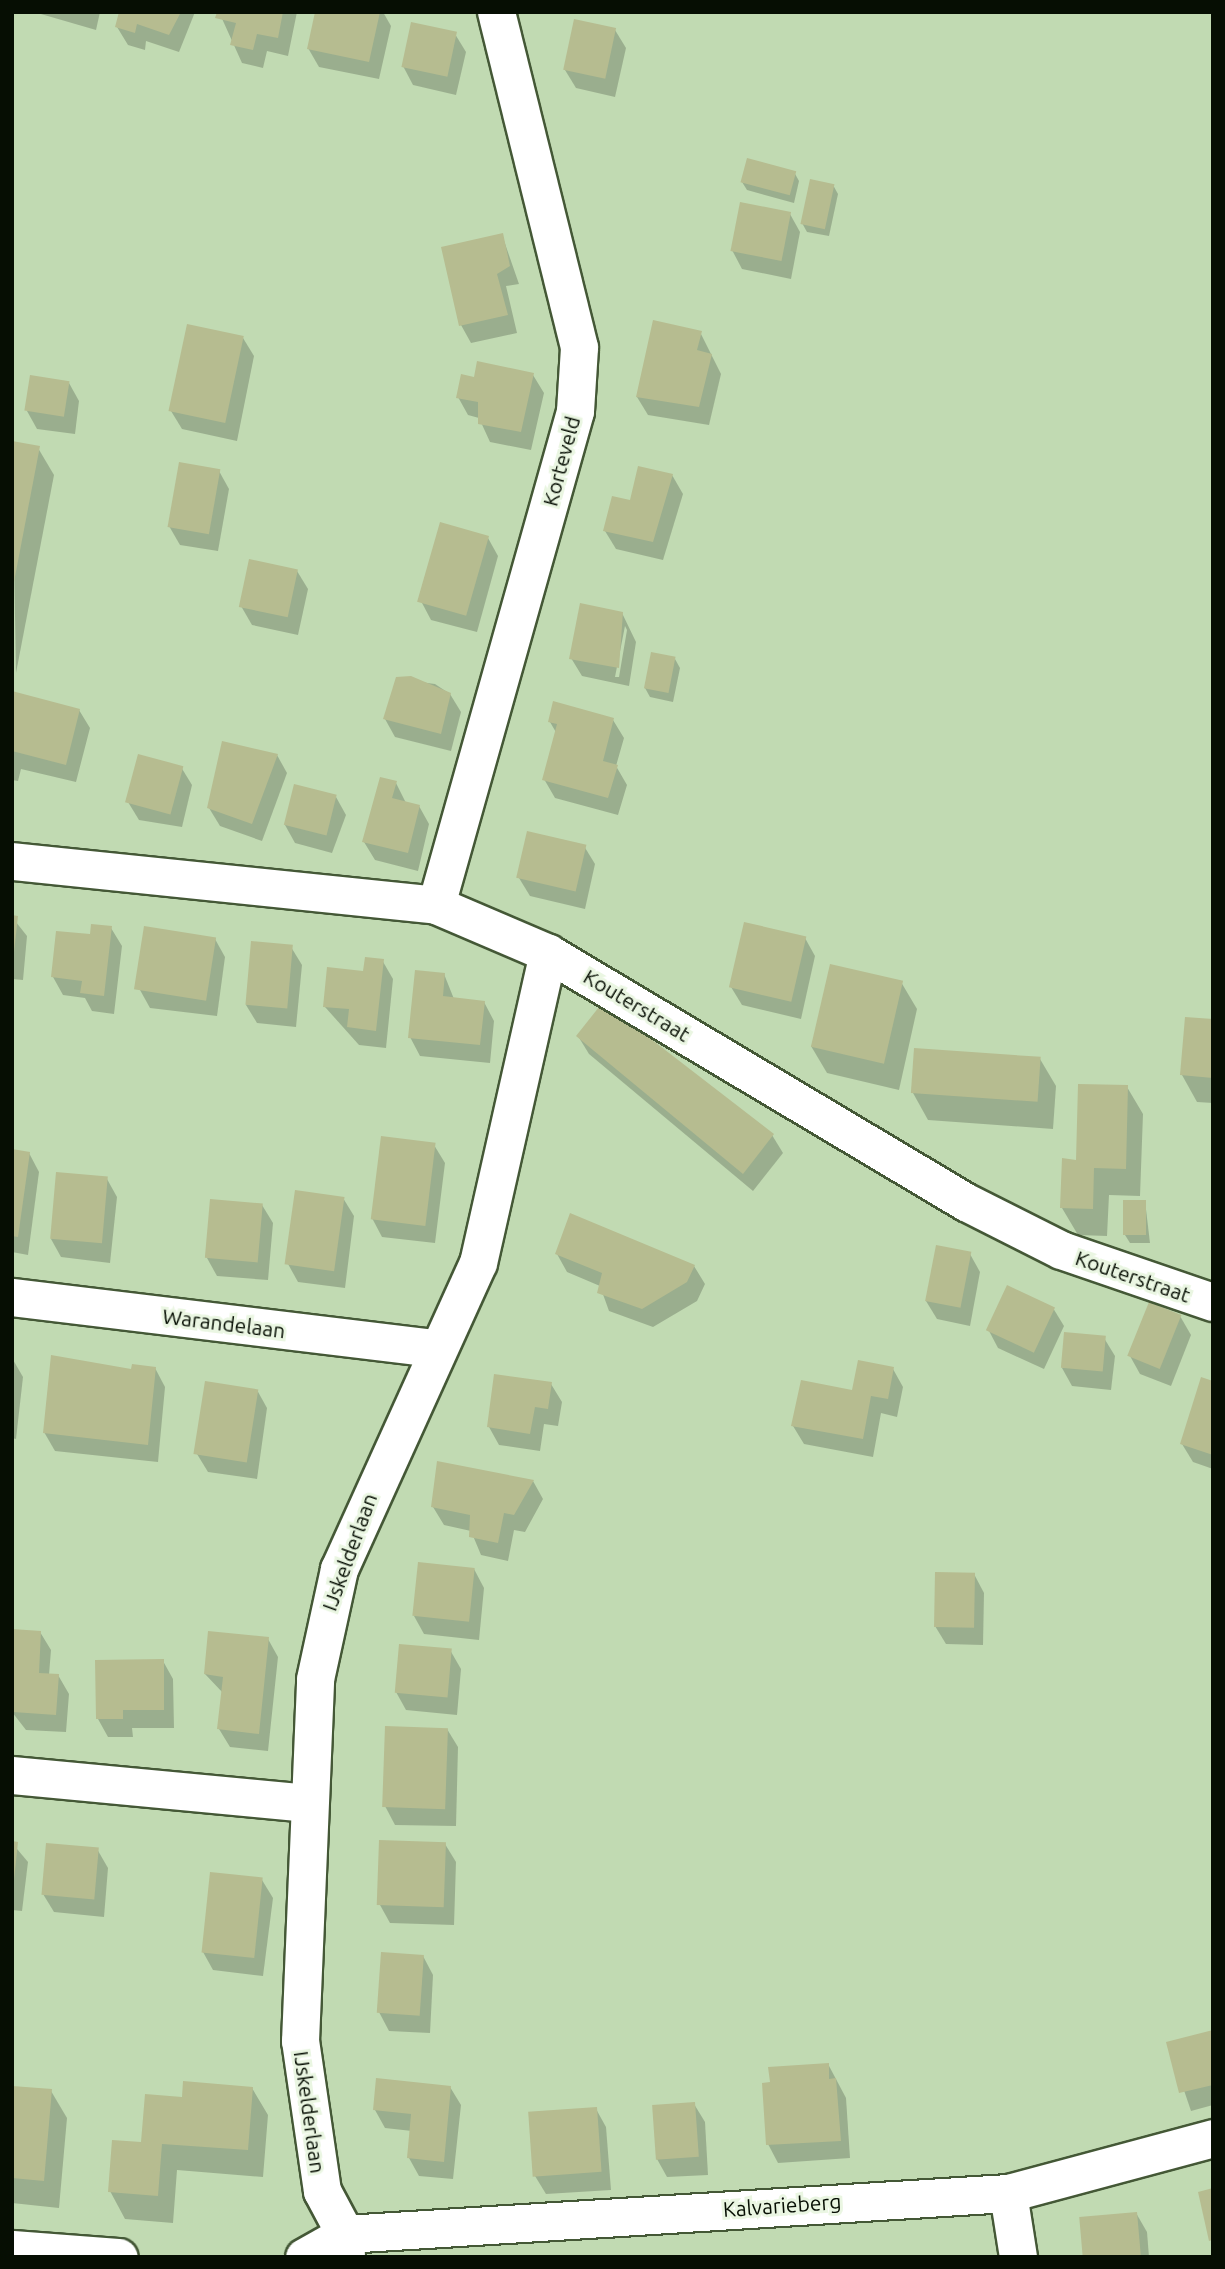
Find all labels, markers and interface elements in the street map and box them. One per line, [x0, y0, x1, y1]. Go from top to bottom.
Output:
street label: Korteveld [537, 413, 585, 509]
street label: Kouterstraat [579, 963, 695, 1047]
street label: Kouterstraat [1072, 1245, 1194, 1307]
street label: Warandelaan [161, 1303, 287, 1343]
street label: IJskelderlaan [316, 1490, 382, 1614]
street label: IJskelderlaan [289, 2049, 331, 2175]
street label: Kalvarieberg [722, 2188, 842, 2222]

